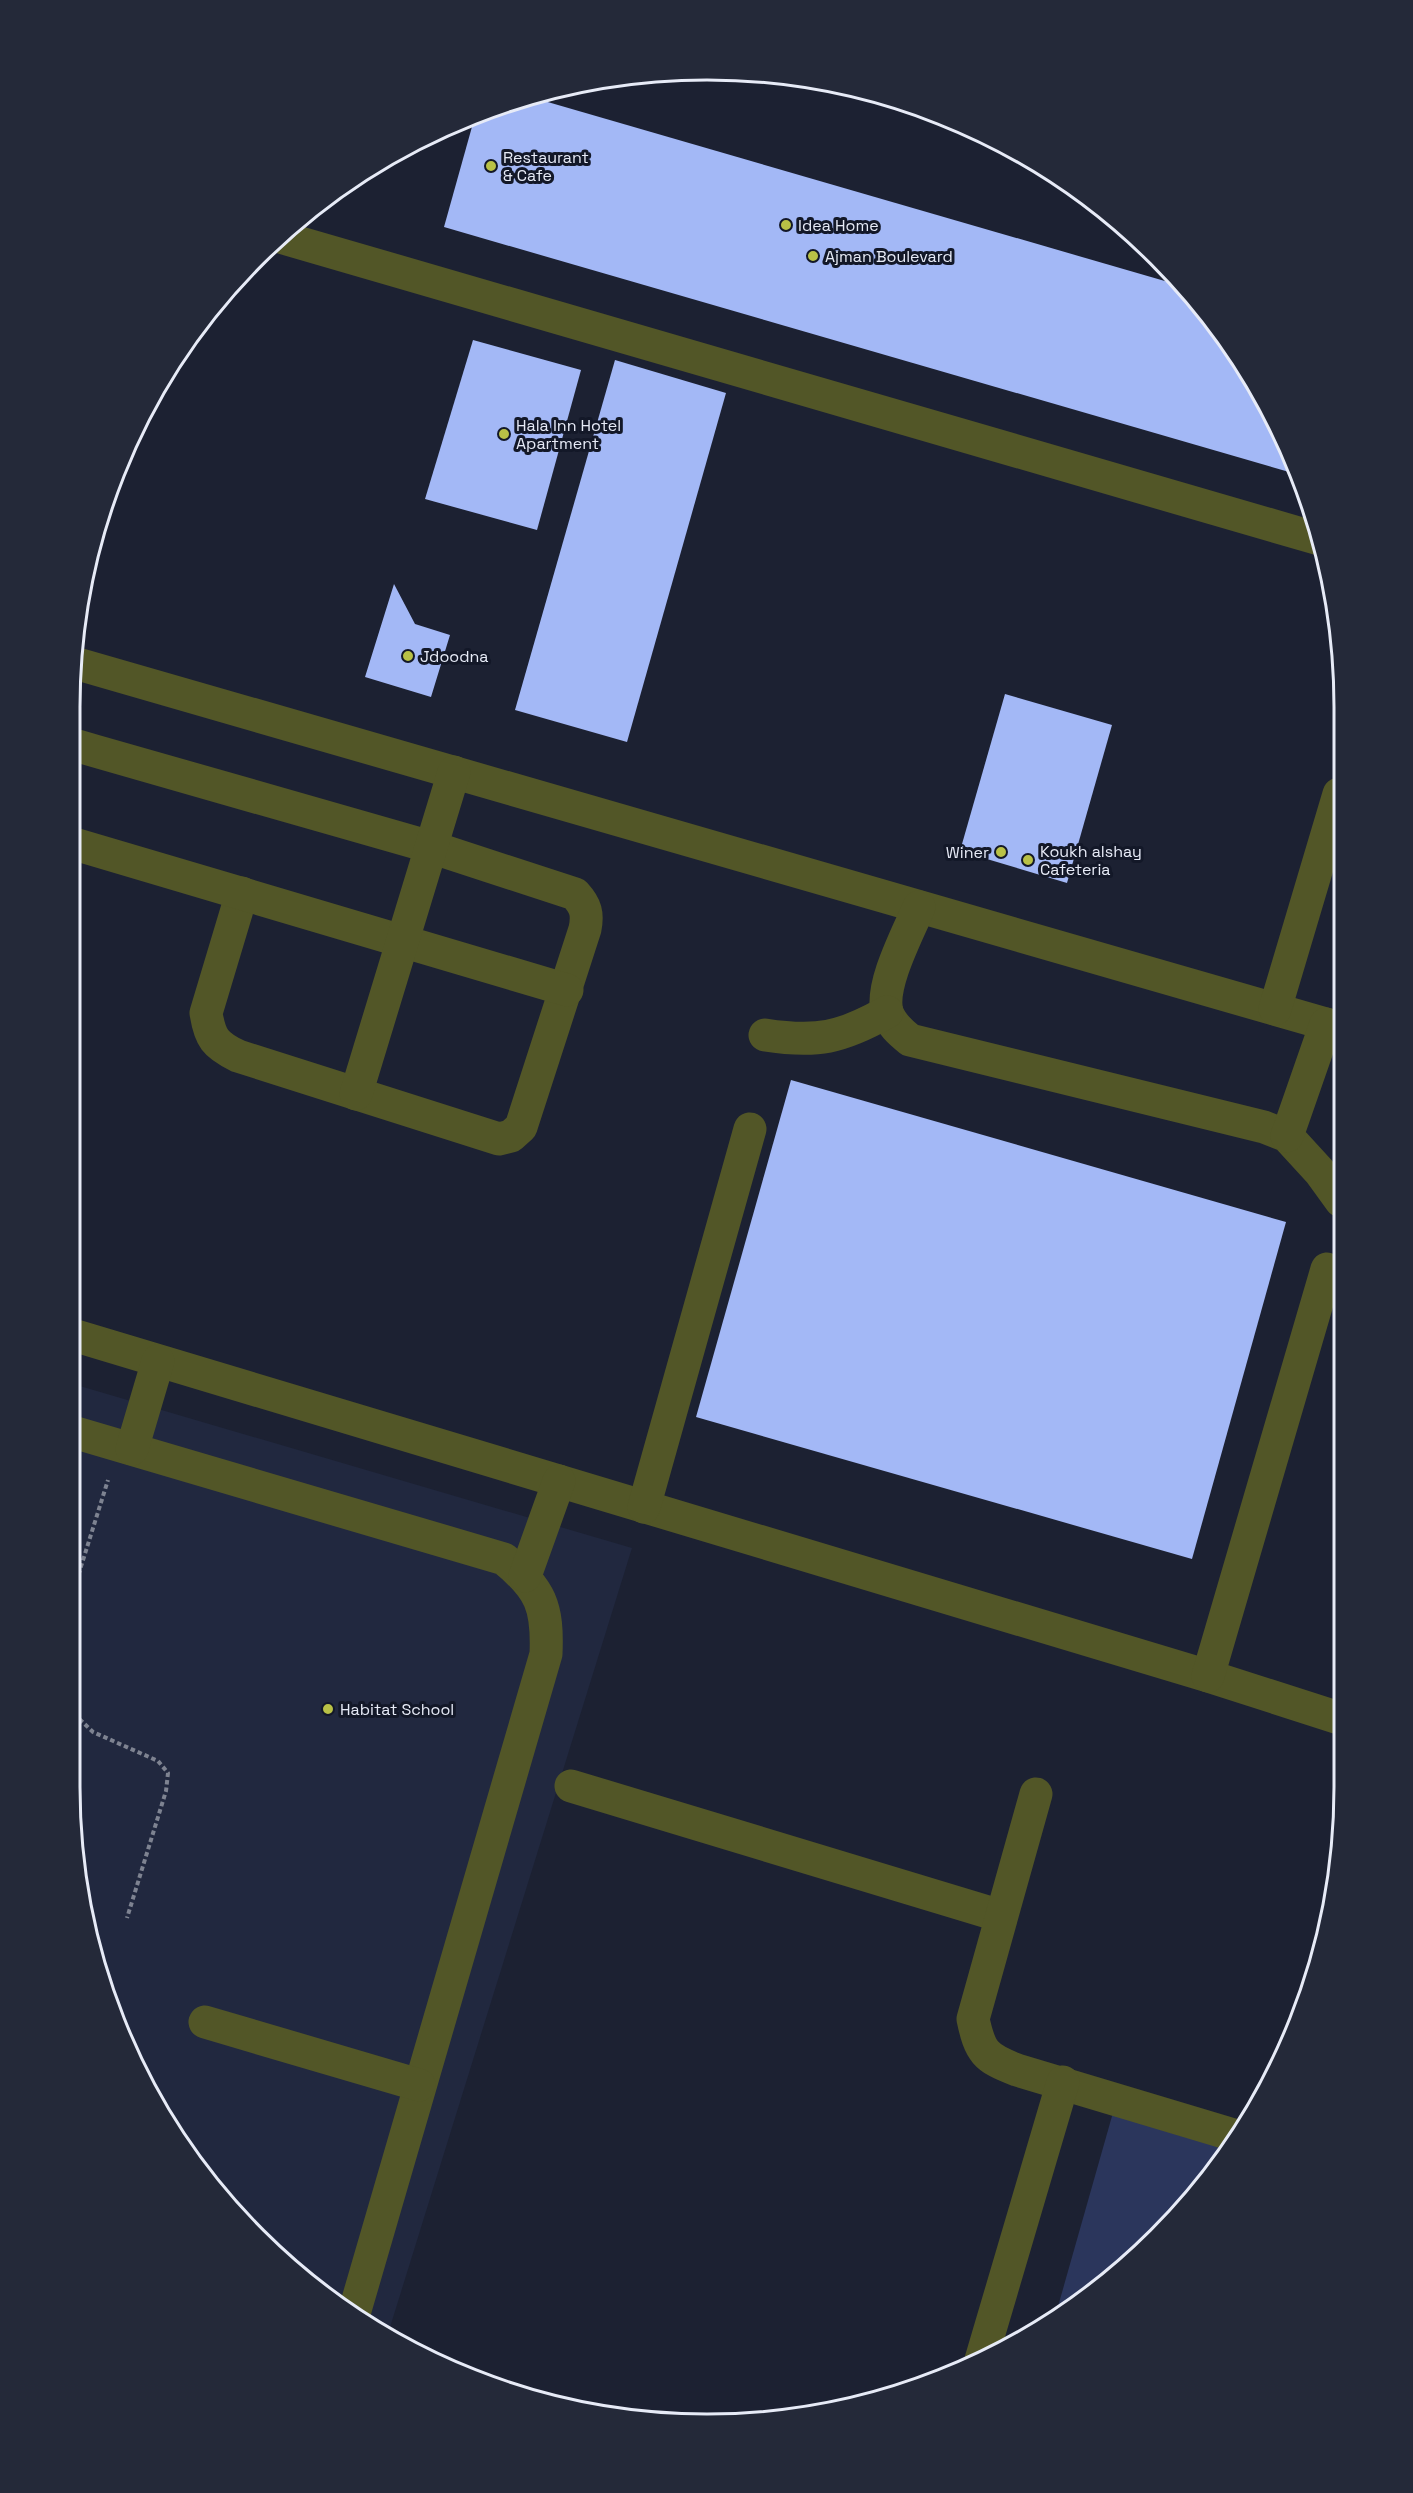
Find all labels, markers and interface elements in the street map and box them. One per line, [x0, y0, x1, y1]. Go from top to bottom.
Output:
place label: Restaurant & Cafe [503, 147, 589, 186]
marker: Restaurant & Cafe [484, 159, 498, 173]
place label: Idea Home [798, 215, 879, 236]
marker: Idea Home [779, 218, 793, 232]
place label: Ajman Boulevard [825, 246, 953, 267]
marker: Ajman Boulevard [806, 249, 820, 263]
place label: Hala Inn Hotel Apartment [516, 415, 621, 454]
marker: Hala Inn Hotel Apartment [497, 427, 511, 441]
place label: Jdoodna [420, 646, 488, 667]
marker: Jdoodna [401, 649, 415, 663]
place label: Koukh alshay Cafeteria [1040, 841, 1142, 880]
place label: Winer [946, 842, 989, 863]
marker: Winer [994, 845, 1008, 859]
marker: Koukh alshay Cafeteria [1021, 853, 1035, 867]
place label: Habitat School [340, 1699, 454, 1720]
marker: Habitat School [321, 1702, 335, 1716]

